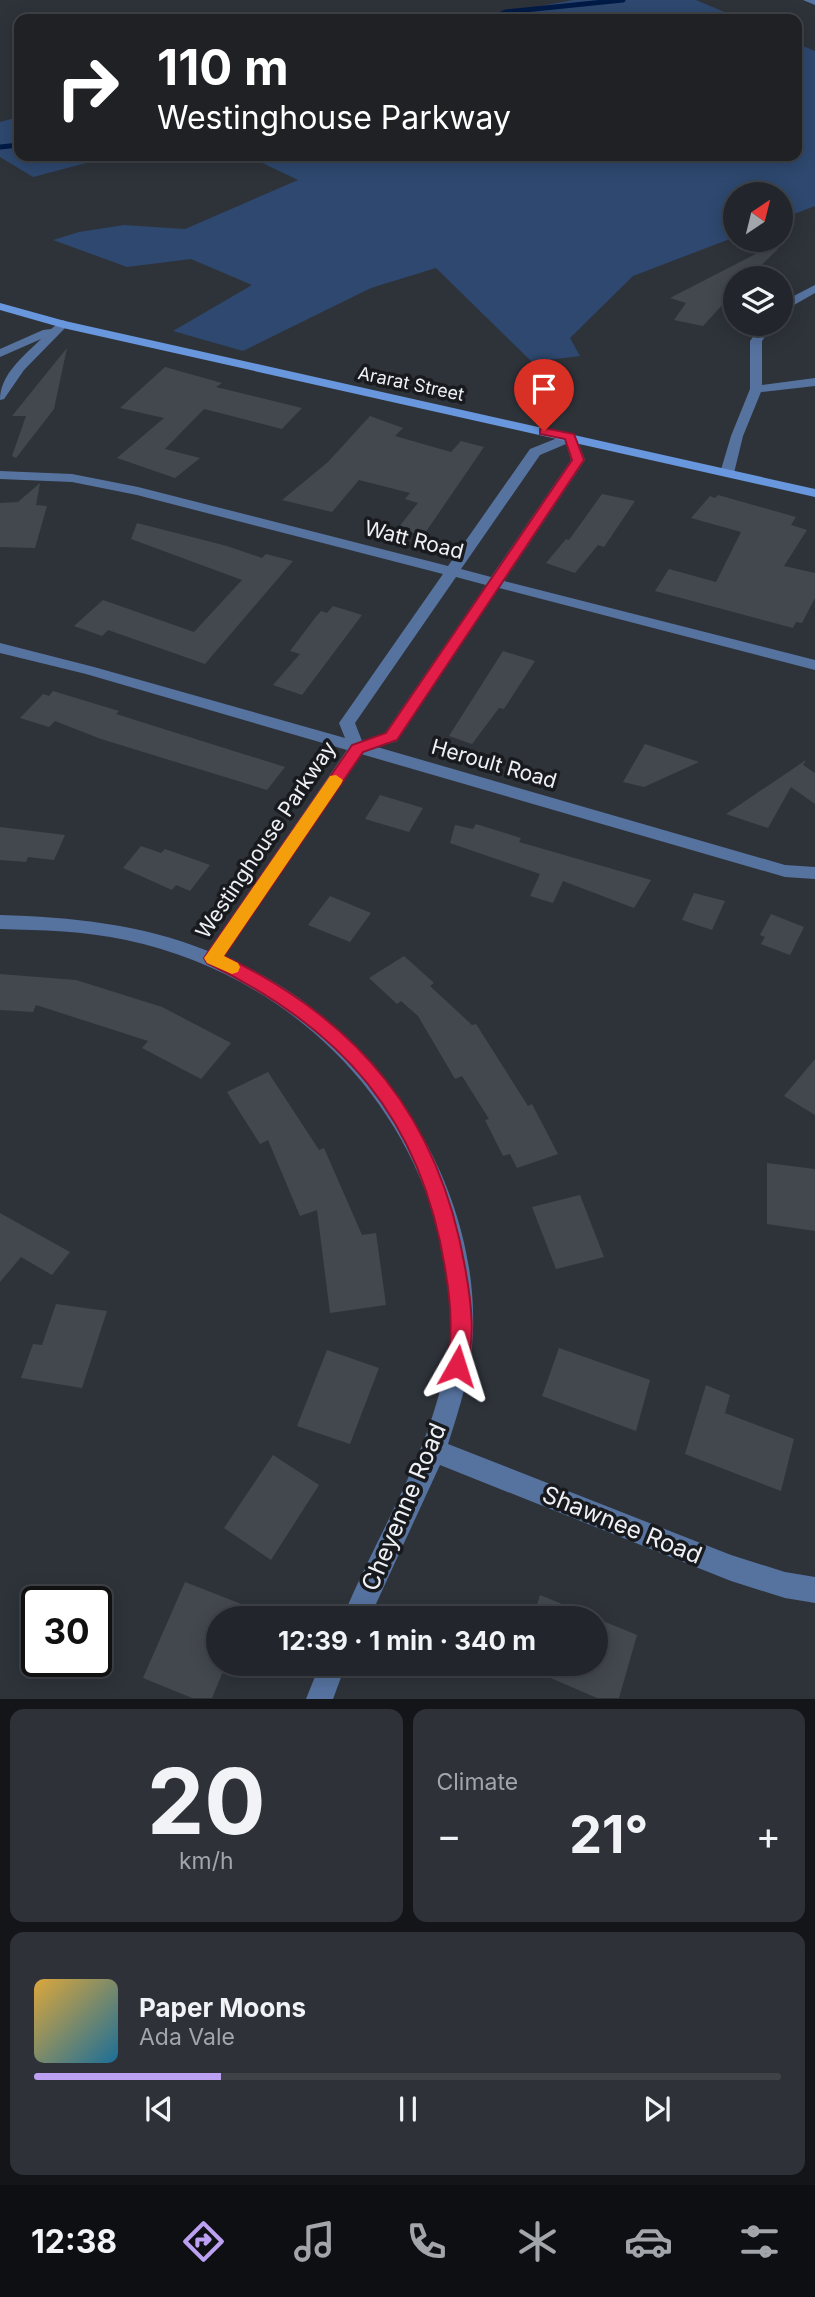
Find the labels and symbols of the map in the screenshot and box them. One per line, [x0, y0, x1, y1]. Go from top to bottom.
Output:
north arrow [723, 182, 793, 252]
pin [514, 359, 574, 431]
street label: Ararat Street [356, 362, 466, 405]
street label: Watt Road [362, 515, 466, 564]
street label: Heroult Road [429, 734, 560, 793]
street label: Westinghouse Parkway [190, 736, 341, 943]
position arrow [420, 1329, 494, 1403]
street label: Cheyenne Road [355, 1419, 452, 1595]
street label: Shawnee Road [538, 1479, 706, 1570]
speed limit sign: 30 [21, 1586, 112, 1677]

